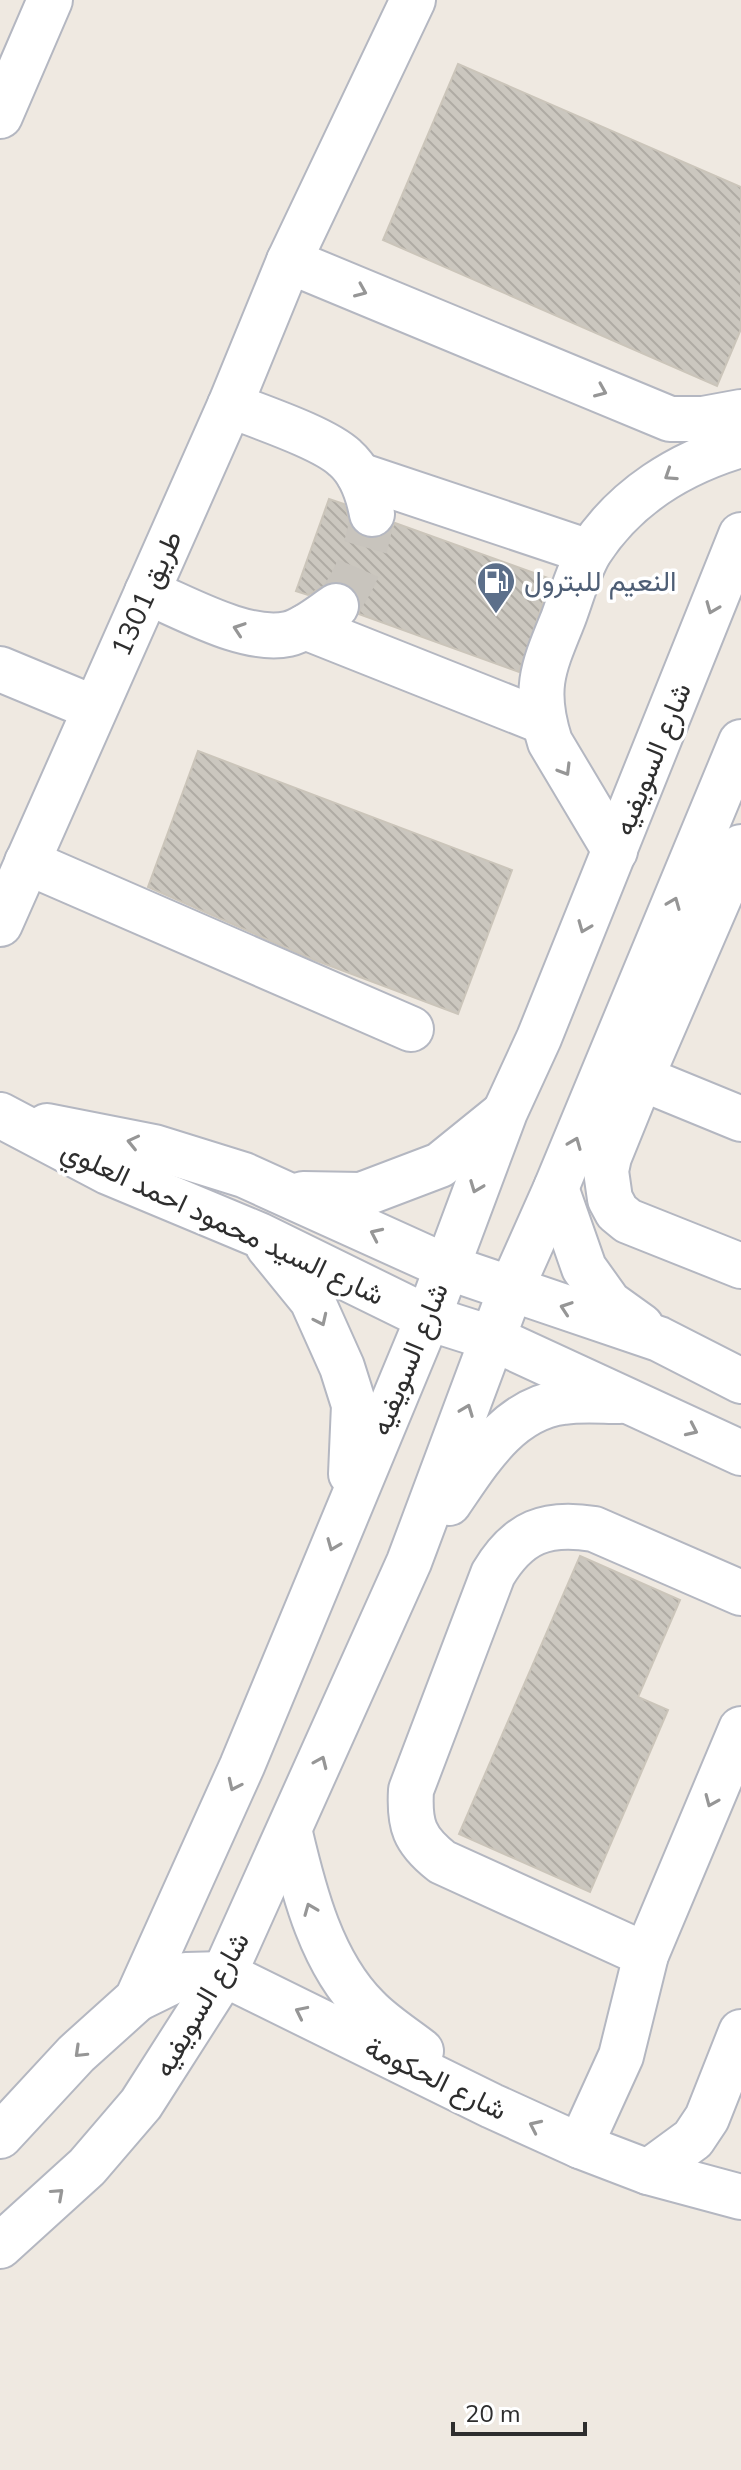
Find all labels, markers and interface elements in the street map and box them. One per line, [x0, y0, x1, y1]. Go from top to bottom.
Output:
one-way arrow [354, 281, 368, 298]
one-way arrow [594, 381, 608, 398]
one-way arrow [664, 465, 678, 480]
street label: طريق 1301 [102, 525, 191, 662]
fuel station icon: النعيم للبترول [475, 560, 517, 615]
place label: النعيم للبترول [524, 563, 677, 601]
one-way arrow [705, 600, 722, 614]
one-way arrow [233, 622, 247, 638]
street label: شارع السويفيه [605, 677, 701, 841]
one-way arrow [556, 761, 571, 776]
one-way arrow [665, 897, 681, 911]
one-way arrow [577, 919, 594, 933]
street label: شارع السيد محمود احمد العلوي [54, 1131, 390, 1317]
one-way arrow [127, 1134, 141, 1151]
one-way arrow [565, 1137, 582, 1151]
one-way arrow [470, 1179, 486, 1193]
one-way arrow [370, 1228, 384, 1244]
street label: شارع السويفيه [362, 1277, 458, 1441]
one-way arrow [560, 1301, 574, 1317]
one-way arrow [311, 1312, 327, 1327]
one-way arrow [457, 1404, 474, 1418]
one-way arrow [683, 1420, 698, 1436]
one-way arrow [326, 1537, 343, 1551]
one-way arrow [312, 1755, 328, 1770]
one-way arrow [227, 1777, 243, 1792]
one-way arrow [704, 1793, 720, 1807]
one-way arrow [304, 1903, 320, 1917]
street label: شارع السويفيه [145, 1925, 259, 2084]
one-way arrow [295, 2006, 310, 2022]
street label: شارع الحكومة [358, 2028, 513, 2130]
one-way arrow [75, 2043, 89, 2057]
one-way arrow [529, 2119, 544, 2135]
one-way arrow [48, 2190, 63, 2204]
scale bar [453, 2386, 585, 2436]
text: 20 m [465, 2398, 521, 2430]

